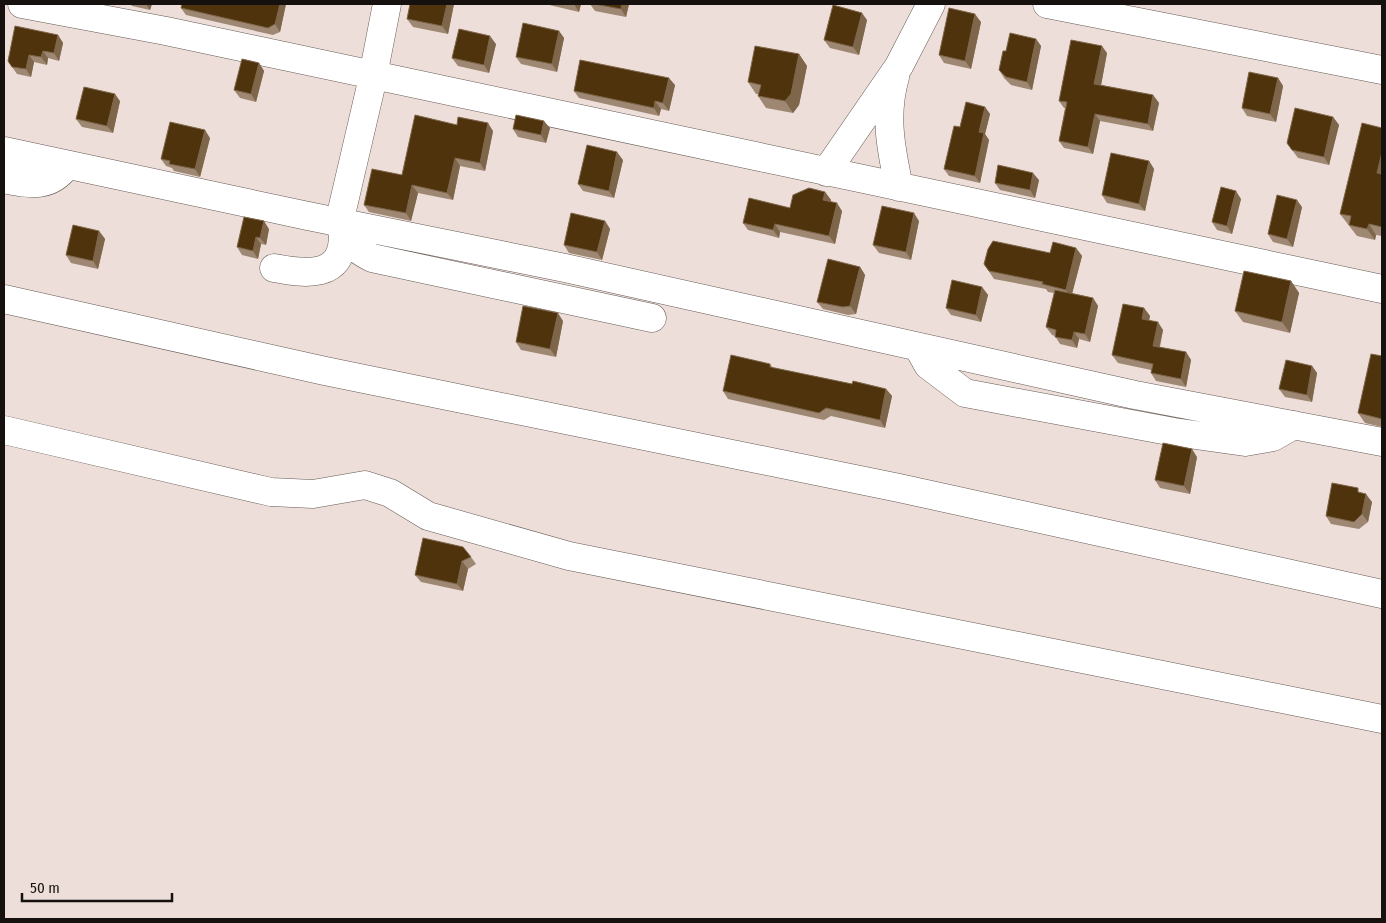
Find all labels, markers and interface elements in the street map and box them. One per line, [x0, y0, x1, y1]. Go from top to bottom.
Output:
scale bar [22, 870, 172, 902]
text: 50 m [30, 879, 60, 897]

